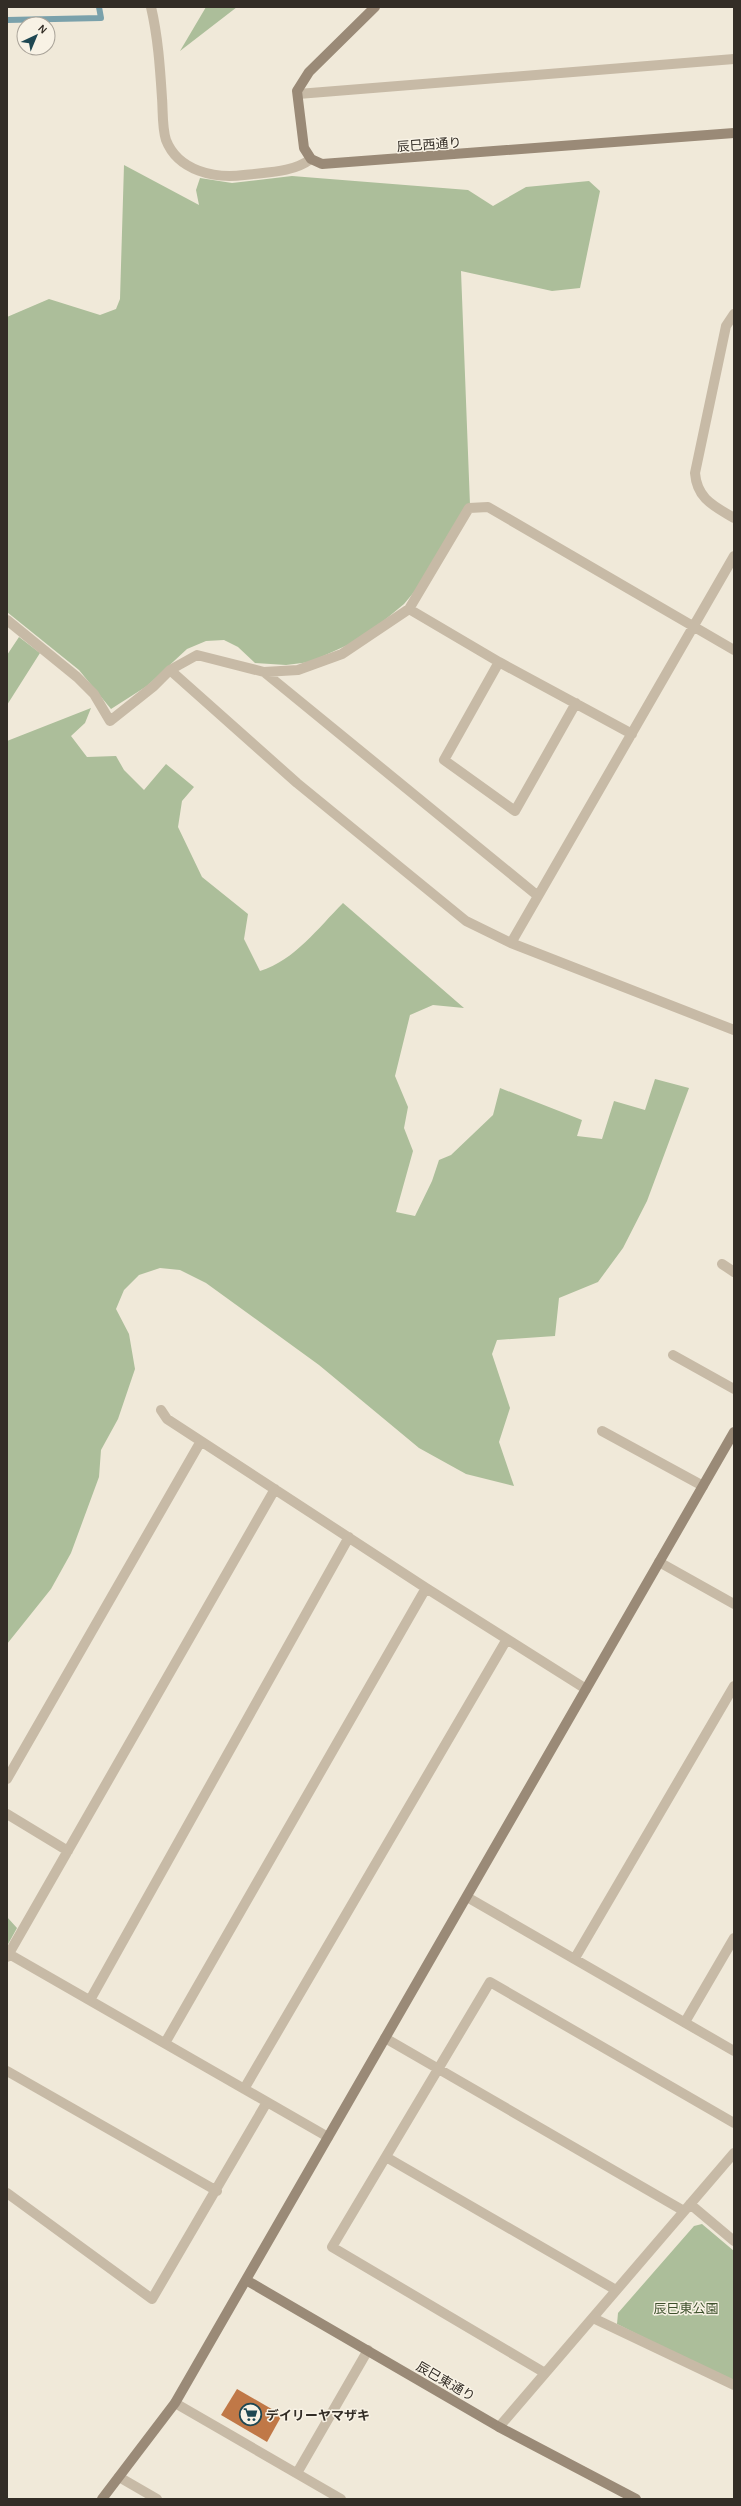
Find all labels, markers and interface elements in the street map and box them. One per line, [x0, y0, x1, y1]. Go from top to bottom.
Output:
north arrow [16, 16, 56, 56]
text: N [35, 22, 50, 37]
street label: 辰巳西通り [396, 135, 462, 154]
park label: 辰巳東公園 [653, 2301, 719, 2316]
street label: 辰巳東通り [414, 2359, 478, 2404]
supermarket icon: デイリーヤマザキ [237, 2402, 263, 2428]
place label: デイリーヤマザキ [266, 2408, 370, 2423]

